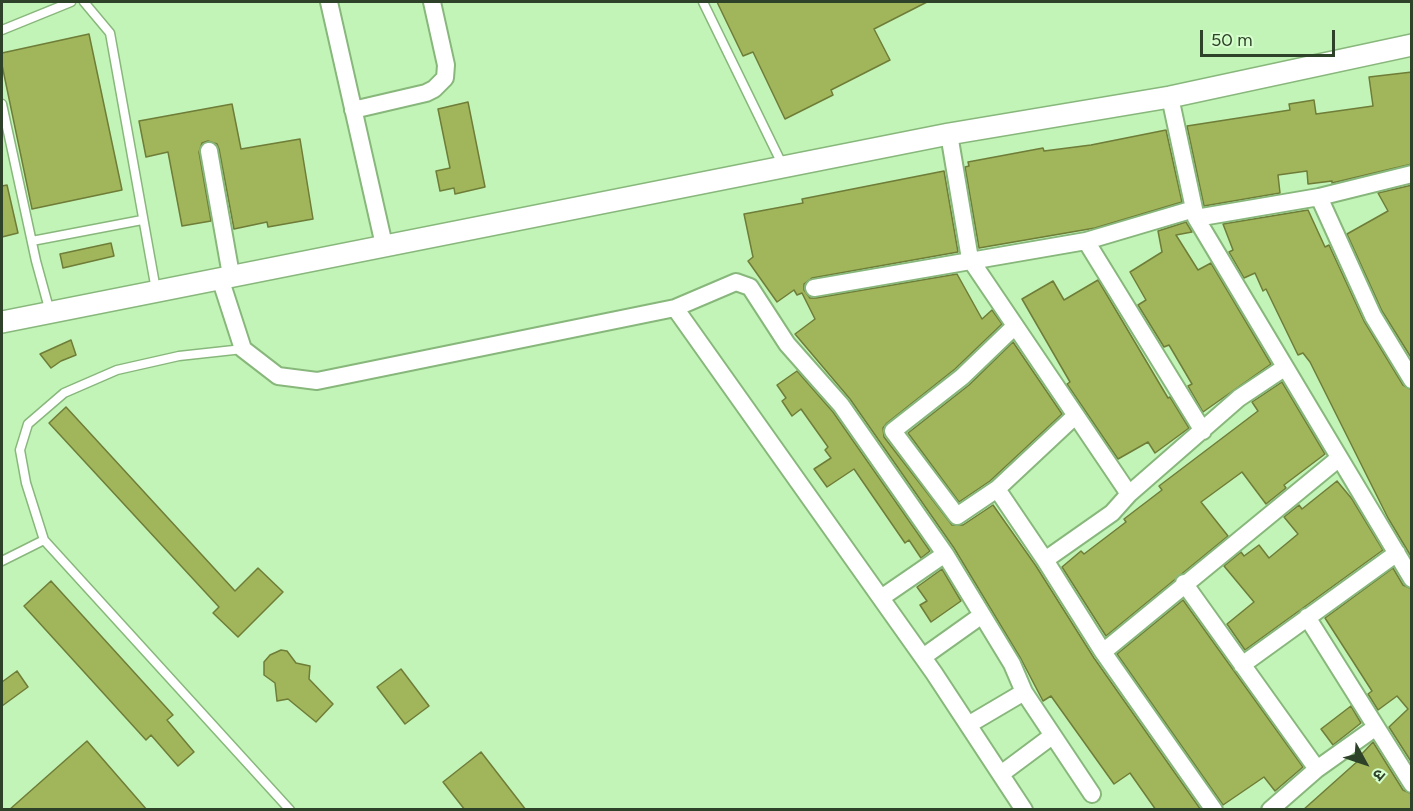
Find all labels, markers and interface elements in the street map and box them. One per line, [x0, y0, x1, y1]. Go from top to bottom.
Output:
scale bar [1203, 18, 1338, 56]
text: 50 m [1211, 29, 1253, 51]
north arrow [1335, 733, 1395, 793]
text: उ [1369, 765, 1389, 785]

